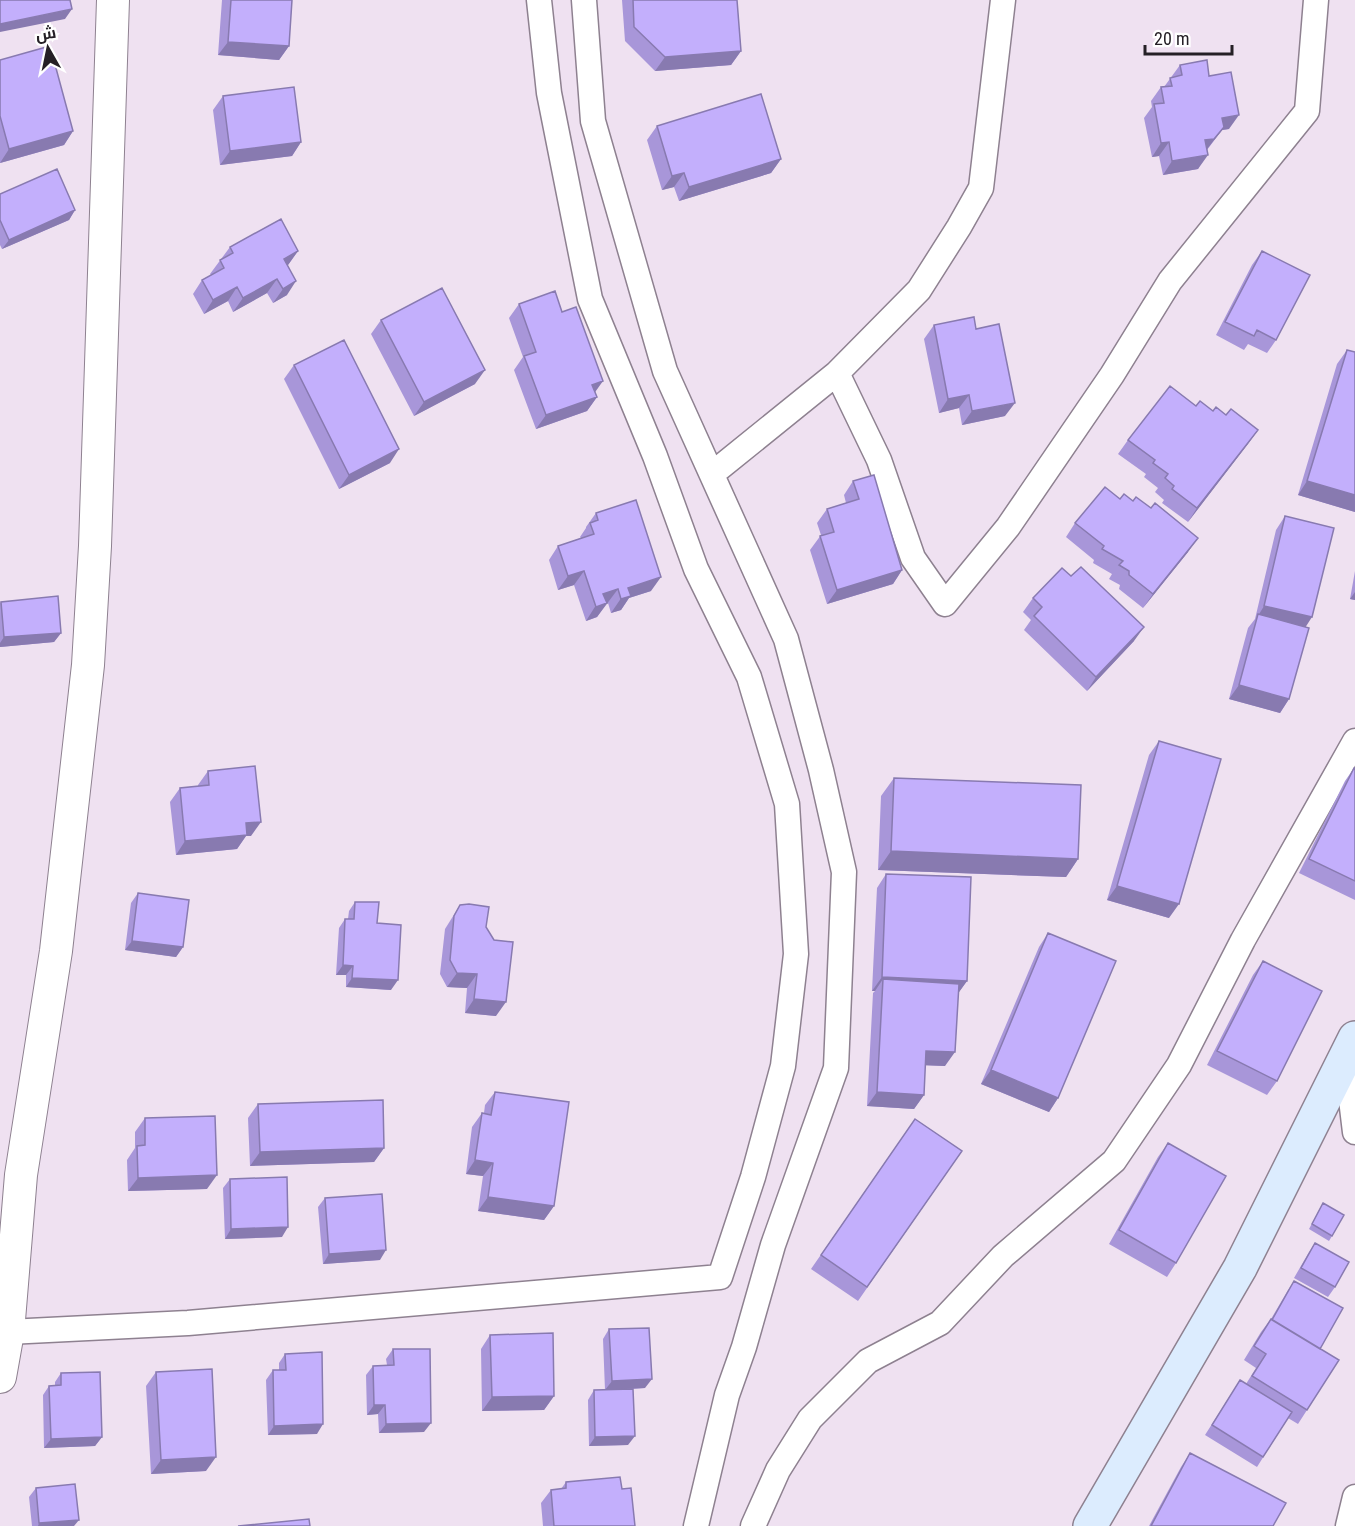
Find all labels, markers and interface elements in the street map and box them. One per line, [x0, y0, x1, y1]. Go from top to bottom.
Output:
north arrow [18, 18, 78, 78]
scale bar [1145, 18, 1232, 56]
text: ش [34, 23, 57, 45]
text: 20 m [1154, 28, 1189, 49]

